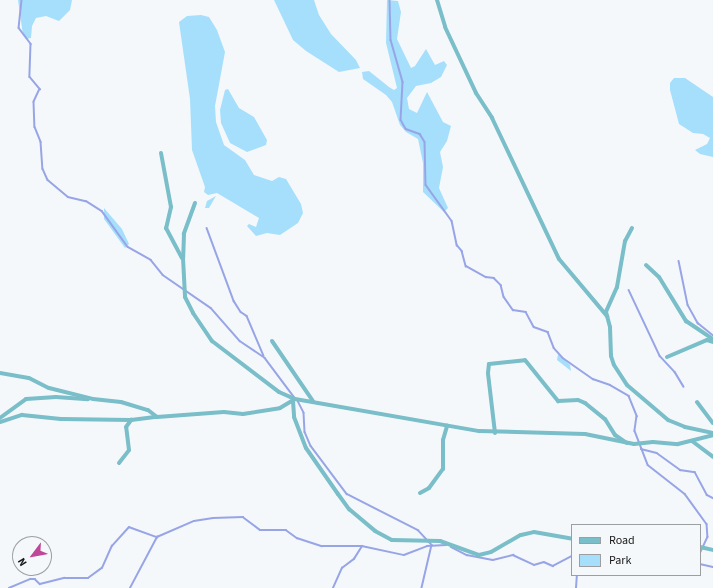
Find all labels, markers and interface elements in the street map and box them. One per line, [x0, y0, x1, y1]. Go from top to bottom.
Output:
legend [571, 524, 701, 576]
text: Road [609, 532, 635, 549]
north arrow [12, 536, 52, 576]
text: Park [609, 552, 631, 569]
text: N [14, 555, 31, 569]

